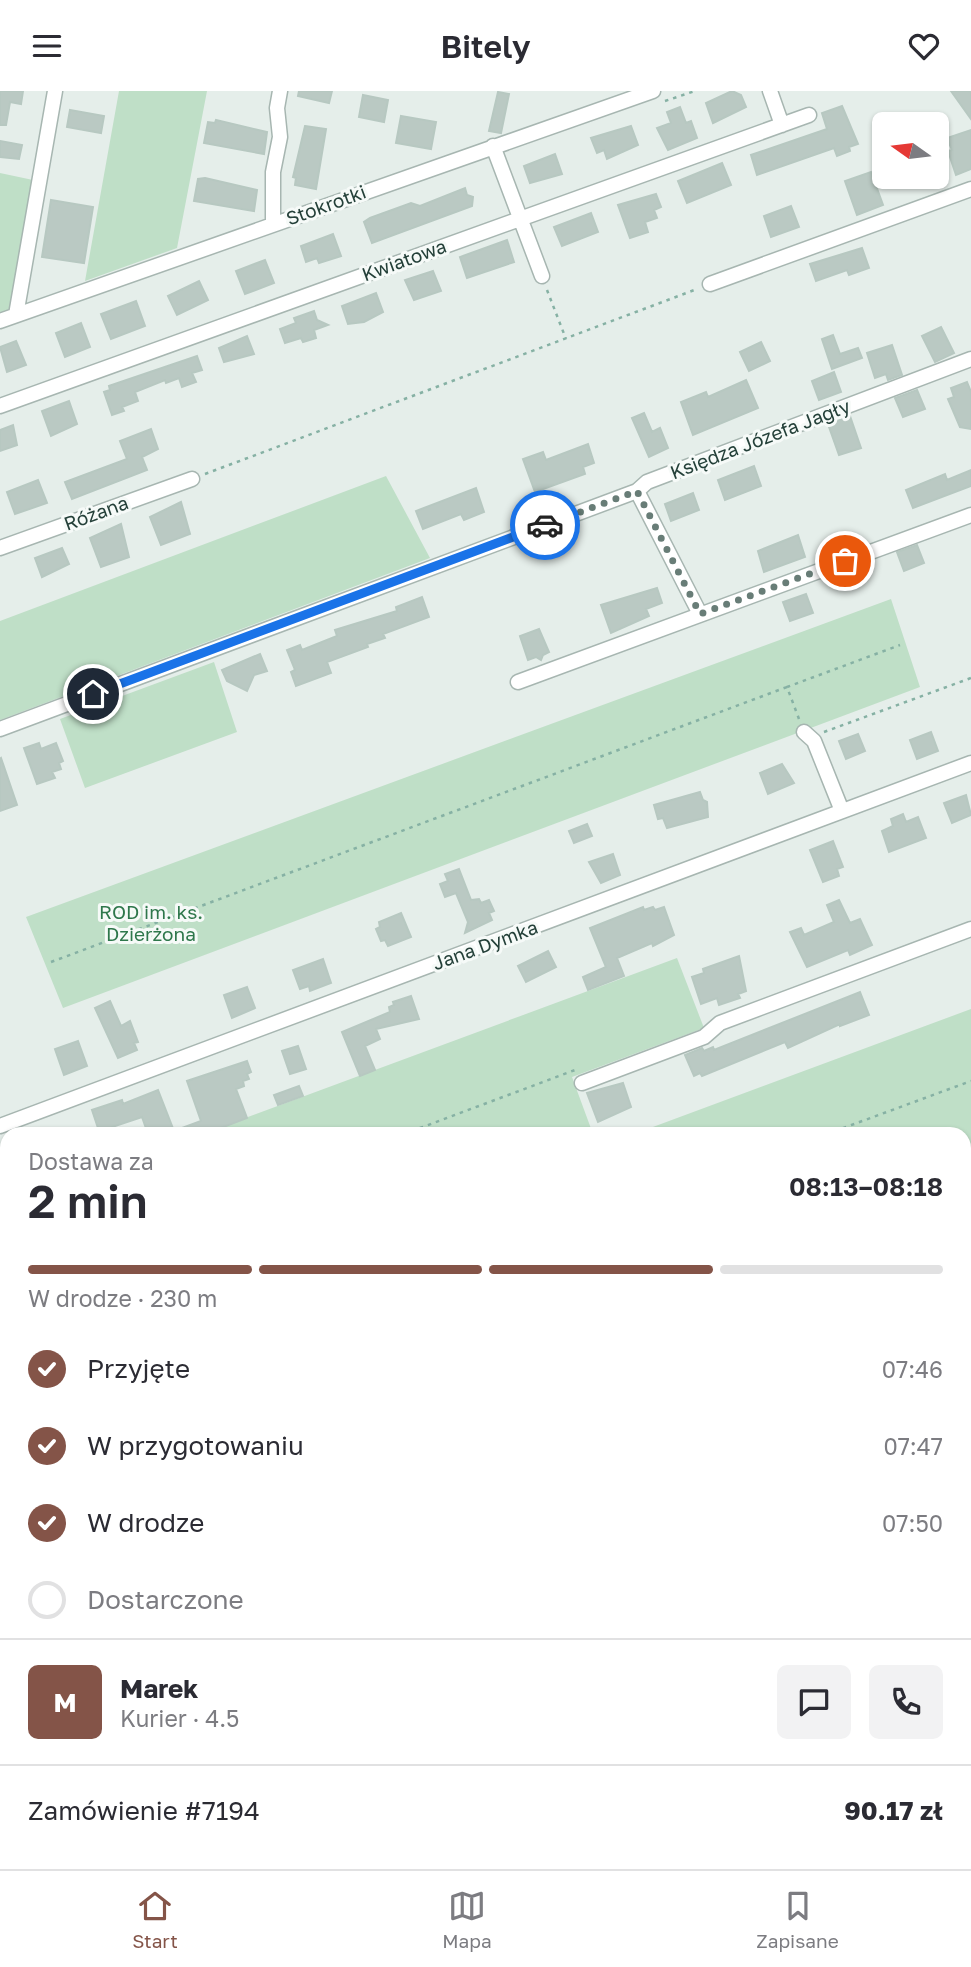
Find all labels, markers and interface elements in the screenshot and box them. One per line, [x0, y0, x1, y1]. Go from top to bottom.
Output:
icon: menu [28, 27, 66, 65]
text: Bitely [440, 27, 531, 65]
icon: heart [905, 27, 943, 65]
north arrow [872, 112, 948, 189]
map controls [872, 112, 949, 189]
street label: Stokrotki [283, 179, 369, 230]
street label: Kwiatowa [358, 234, 449, 285]
street label: Księdza Józefa Jagły [667, 393, 853, 483]
street label: Różana [60, 490, 131, 535]
courier [510, 490, 580, 560]
icon: car [526, 506, 564, 544]
pin [815, 531, 875, 591]
icon: bag [826, 542, 864, 580]
pin [63, 664, 123, 724]
icon: home [74, 675, 112, 713]
park label: ROD im. ks. Dzierżona [99, 900, 203, 945]
street label: Jana Dymka [429, 915, 541, 974]
text: Dostawa za [28, 1147, 154, 1175]
text: 08:13–08:18 [789, 1171, 943, 1202]
text: 2 min [28, 1173, 148, 1228]
text: W drodze · 230 m [28, 1284, 217, 1312]
icon: check [28, 1350, 66, 1388]
text: Przyjęte [87, 1353, 190, 1384]
text: 07:46 [882, 1355, 943, 1383]
icon: check [28, 1427, 66, 1465]
text: W przygotowaniu [87, 1430, 304, 1461]
text: 07:47 [883, 1432, 943, 1460]
icon: check [28, 1504, 66, 1542]
text: W drodze [87, 1507, 204, 1538]
text: 07:50 [882, 1509, 943, 1537]
text: Dostarczone [87, 1584, 244, 1615]
button: chat [777, 1665, 851, 1739]
button: phone [869, 1665, 943, 1739]
text: Marek [120, 1673, 198, 1704]
text: M [53, 1687, 77, 1718]
text: Kurier · 4.5 [120, 1704, 239, 1732]
text: Zamówienie #7194 [28, 1795, 260, 1826]
text: 90.17 zł [844, 1795, 943, 1826]
tab: Start [132, 1887, 178, 1952]
tab: Mapa [442, 1887, 492, 1952]
tab: Zapisane [756, 1887, 839, 1952]

